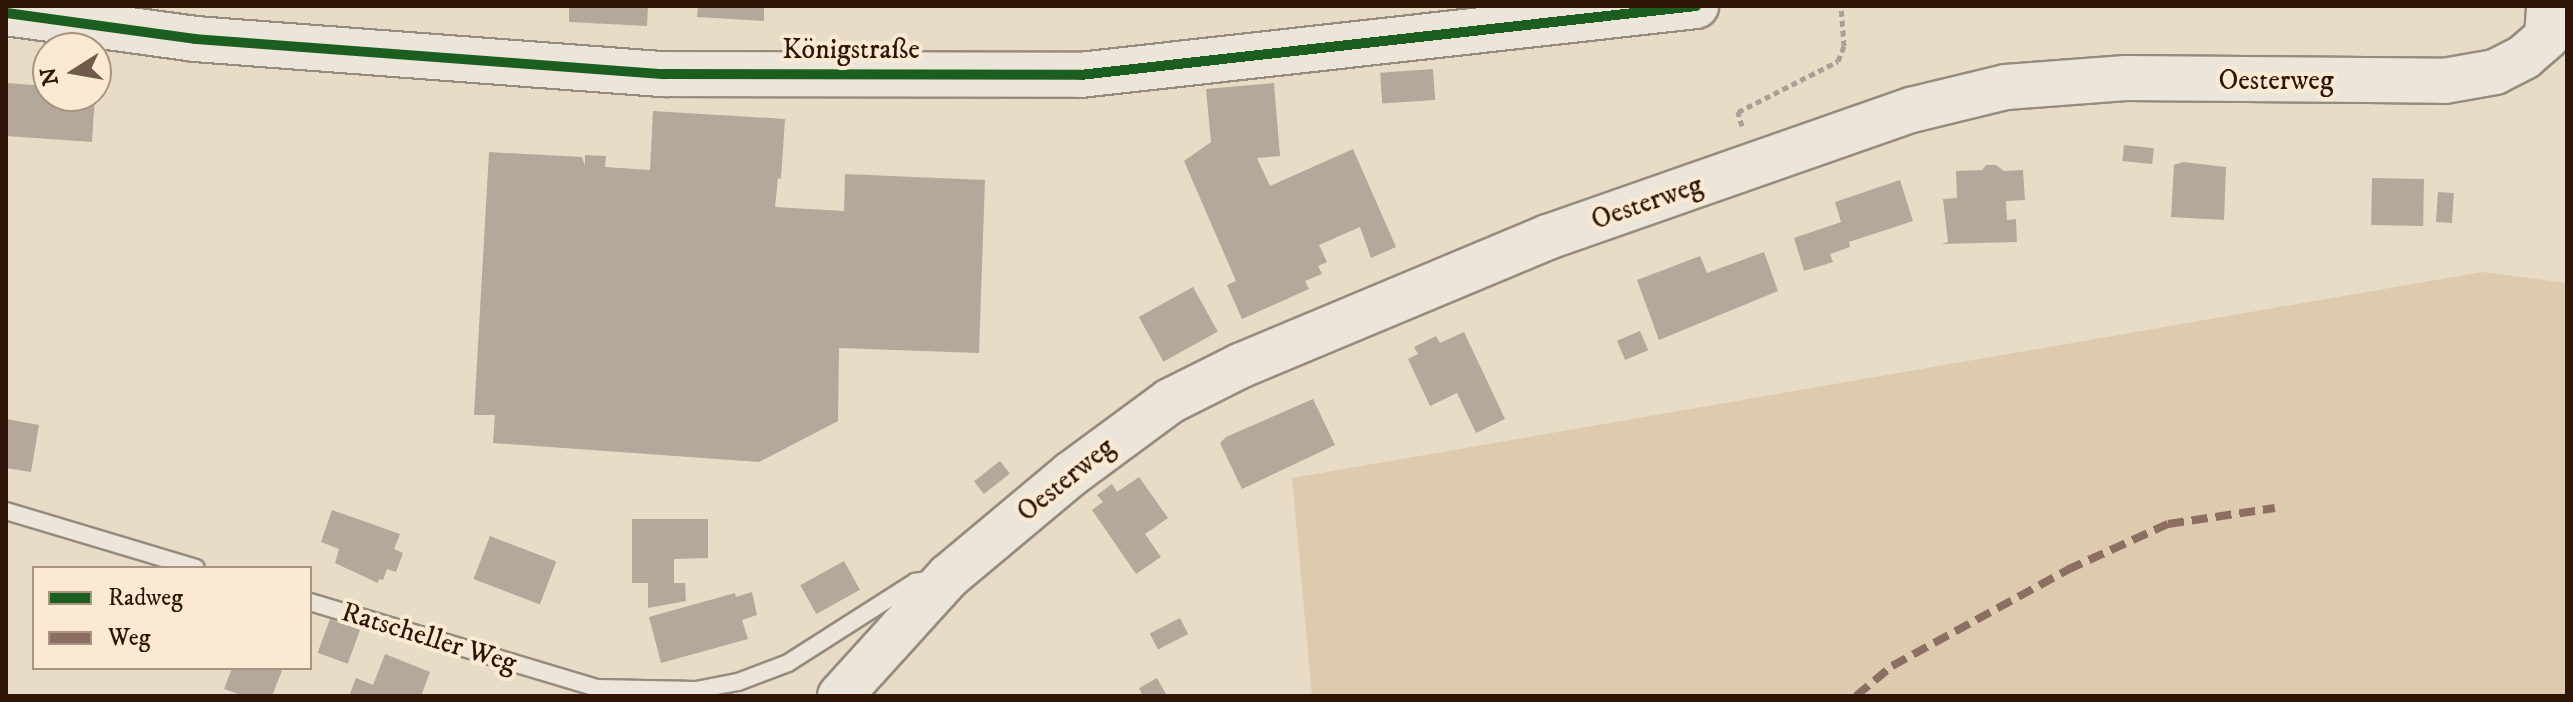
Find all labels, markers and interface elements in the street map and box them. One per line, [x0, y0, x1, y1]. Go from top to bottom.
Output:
north arrow [32, 32, 112, 112]
street label: Königstraße [782, 33, 920, 67]
street label: Oesterweg [2218, 64, 2334, 98]
text: N [35, 65, 65, 88]
street label: Oesterweg [1587, 168, 1707, 238]
street label: Oesterweg [1011, 431, 1121, 529]
legend [32, 566, 312, 670]
text: Radweg [108, 583, 183, 613]
street label: Ratscheller Weg [337, 595, 521, 681]
text: Weg [108, 623, 150, 653]

